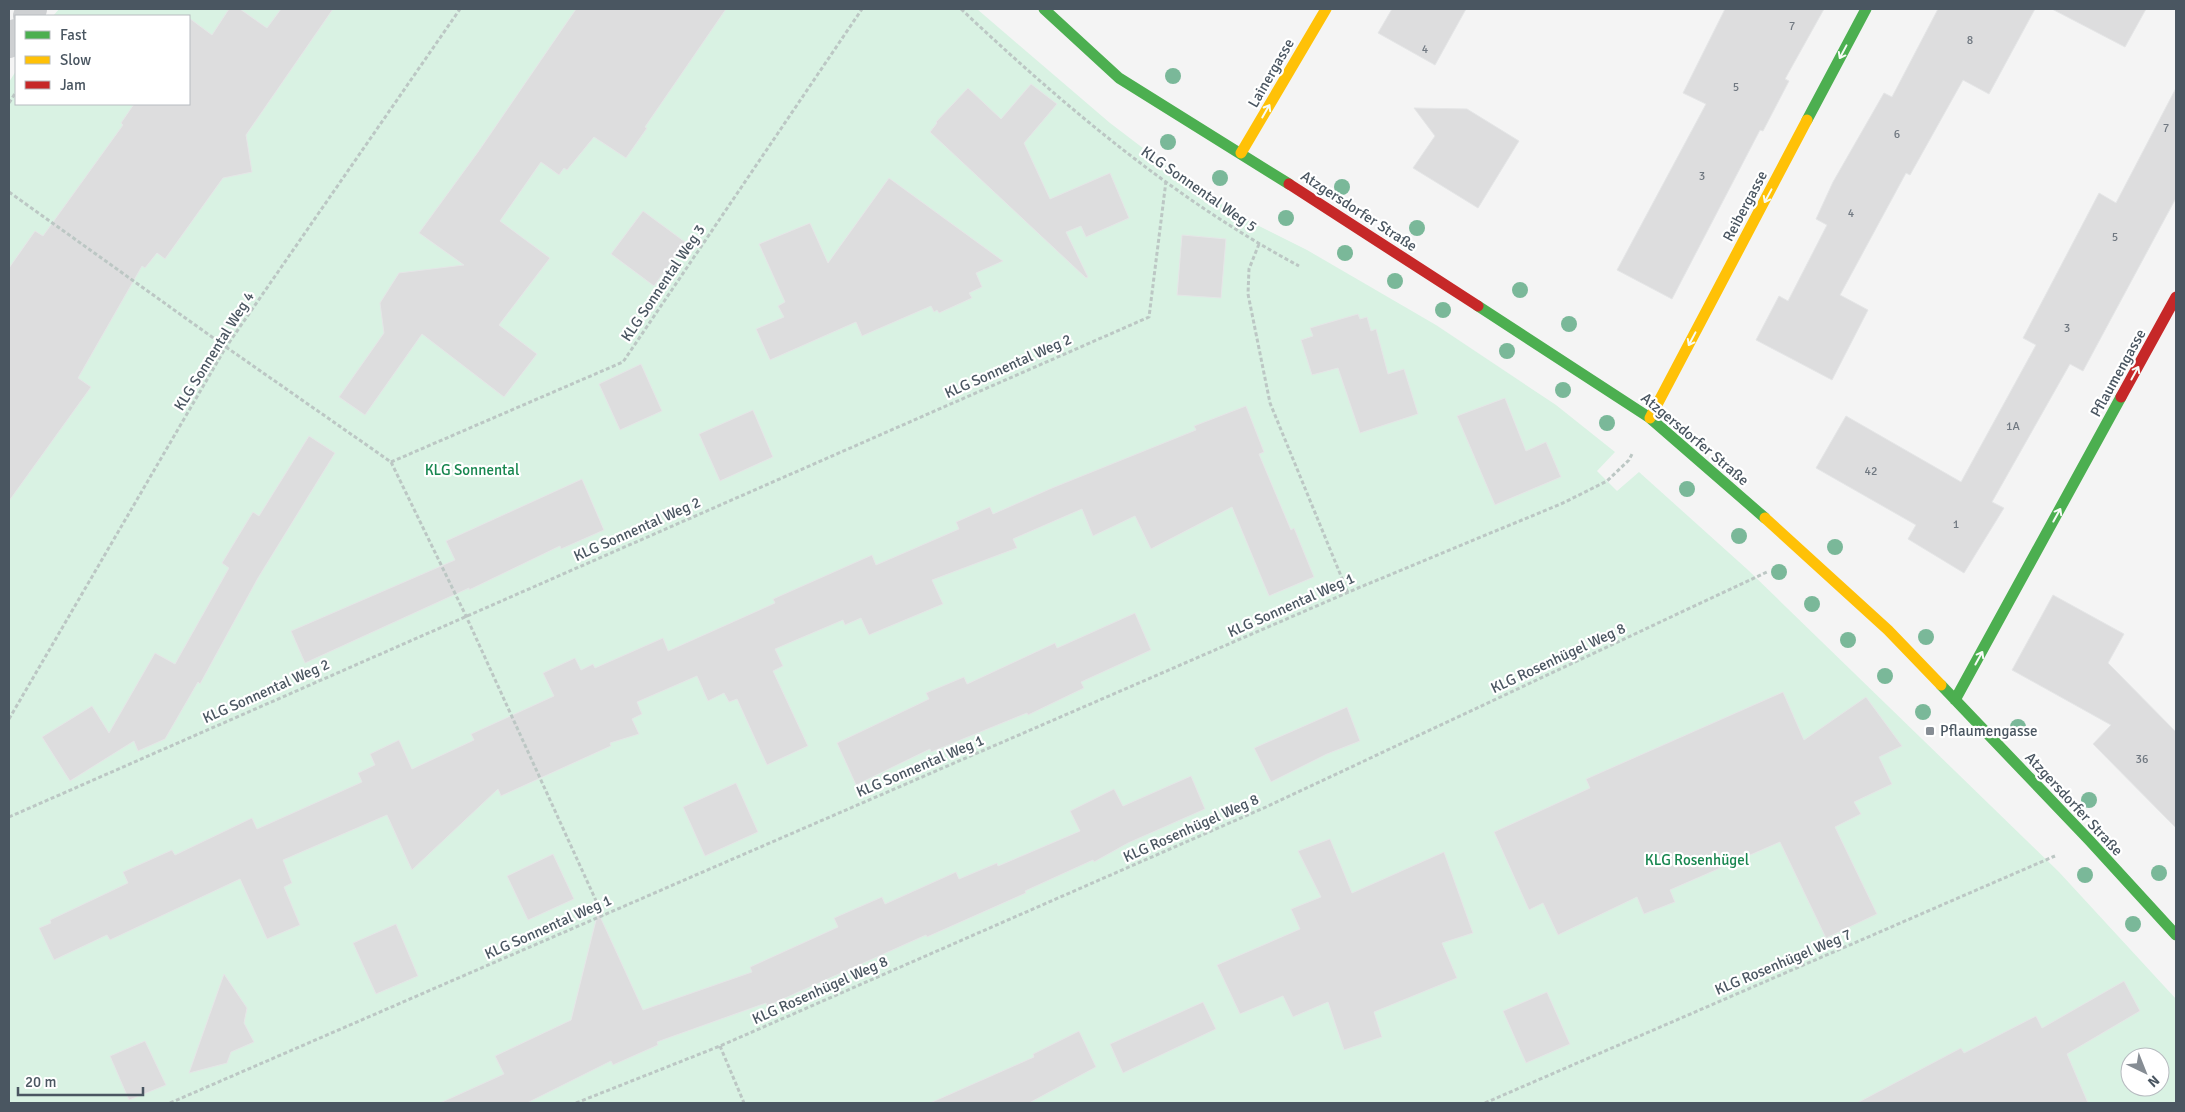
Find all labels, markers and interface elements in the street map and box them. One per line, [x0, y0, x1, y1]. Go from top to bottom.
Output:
legend [15, 15, 190, 105]
house number: 7 [1789, 19, 1795, 34]
text: Fast [60, 26, 87, 44]
house number: 8 [1967, 33, 1973, 48]
street label: Lainergasse [1244, 35, 1298, 111]
house number: 4 [1422, 42, 1429, 57]
one-way arrow [1838, 44, 1848, 59]
text: Slow [60, 51, 91, 69]
text: Jam [60, 76, 86, 94]
house number: 5 [1733, 80, 1739, 95]
one-way arrow [1261, 103, 1271, 118]
house number: 7 [2163, 121, 2169, 136]
house number: 6 [1894, 127, 1900, 142]
street label: KLG Sonnental Weg 5 [1138, 142, 1260, 236]
street label: Atzgersdorfer Straße [1298, 167, 1420, 255]
street label: Reibergasse [1719, 168, 1771, 244]
house number: 3 [1699, 169, 1705, 184]
one-way arrow [1763, 188, 1773, 203]
house number: 4 [1848, 206, 1855, 221]
street label: KLG Sonnental Weg 3 [617, 221, 709, 345]
house number: 5 [2112, 230, 2118, 245]
street label: KLG Sonnental Weg 4 [170, 288, 258, 414]
house number: 3 [2064, 321, 2070, 336]
street label: Pflaumengasse [2086, 326, 2150, 420]
street label: KLG Sonnental Weg 2 [942, 330, 1074, 402]
one-way arrow [1687, 332, 1697, 347]
one-way arrow [2130, 365, 2140, 380]
street label: Atzgersdorfer Straße [1638, 389, 1752, 489]
house number: 1A [2006, 419, 2021, 434]
park label: KLG Sonnental [425, 461, 519, 479]
house number: 42 [1865, 464, 1877, 479]
street label: KLG Sonnental Weg 2 [571, 493, 703, 565]
one-way arrow [2053, 508, 2062, 523]
house number: 1 [1953, 517, 1959, 532]
street label: KLG Sonnental Weg 1 [1225, 569, 1357, 641]
street label: KLG Rosenhügel Weg 8 [1488, 619, 1628, 697]
one-way arrow [1974, 650, 1984, 665]
street label: KLG Sonnental Weg 2 [200, 655, 332, 727]
place label: Pflaumengasse [1940, 722, 2038, 740]
marker: Pflaumengasse [1924, 725, 1936, 737]
street label: KLG Sonnental Weg 1 [853, 731, 987, 801]
street label: Atzgersdorfer Straße [2021, 749, 2127, 859]
house number: 36 [2136, 752, 2148, 767]
street label: KLG Rosenhügel Weg 8 [1120, 790, 1262, 866]
park label: KLG Rosenhügel [1645, 851, 1749, 869]
street label: KLG Sonnental Weg 1 [482, 891, 614, 963]
street label: KLG Rosenhügel Weg 7 [1712, 925, 1854, 999]
street label: KLG Rosenhügel Weg 8 [749, 952, 891, 1028]
north arrow [2120, 1047, 2170, 1097]
scale bar [18, 1064, 142, 1096]
text: N [2144, 1072, 2163, 1091]
text: 20 m [25, 1073, 56, 1091]

